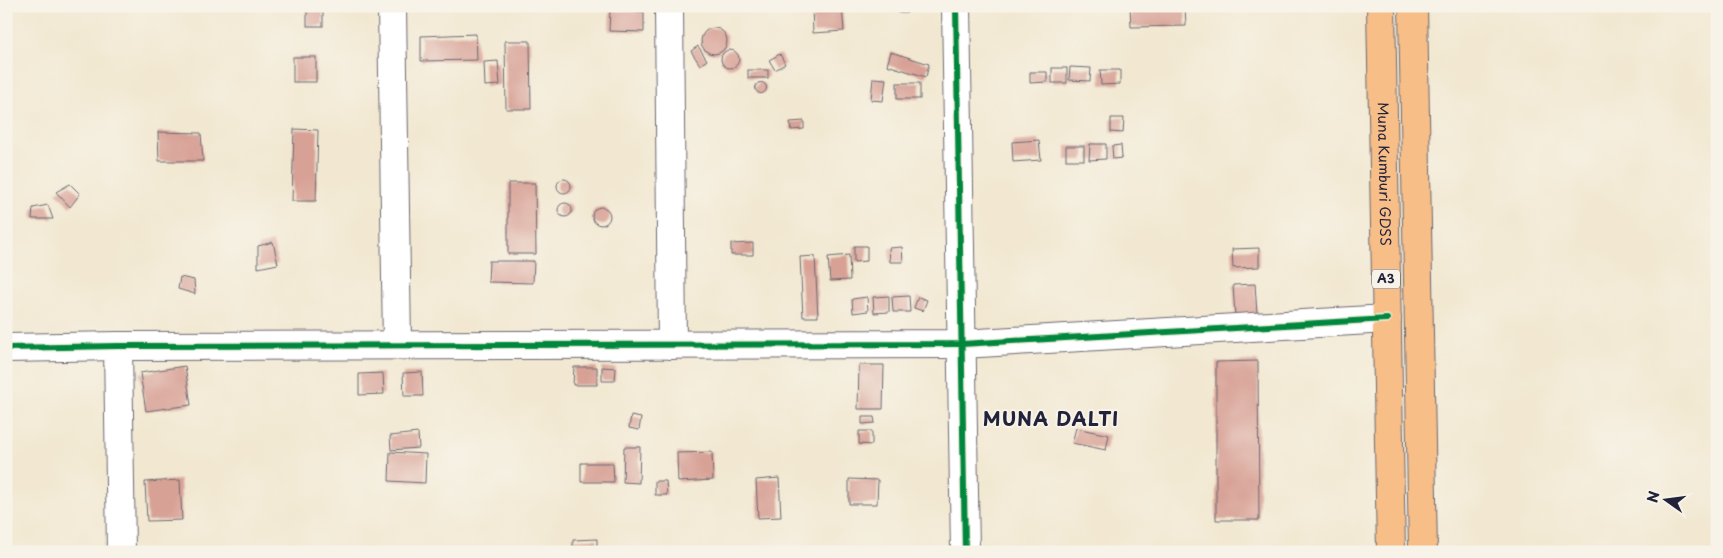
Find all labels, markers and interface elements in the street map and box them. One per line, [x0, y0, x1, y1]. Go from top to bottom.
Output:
street label: Muna Kumburi GDSS [1373, 102, 1396, 246]
road number: A3 [1372, 270, 1400, 288]
district label: MUNA DALTI [983, 404, 1119, 432]
north arrow [1640, 476, 1690, 526]
text: N [1641, 489, 1664, 505]

